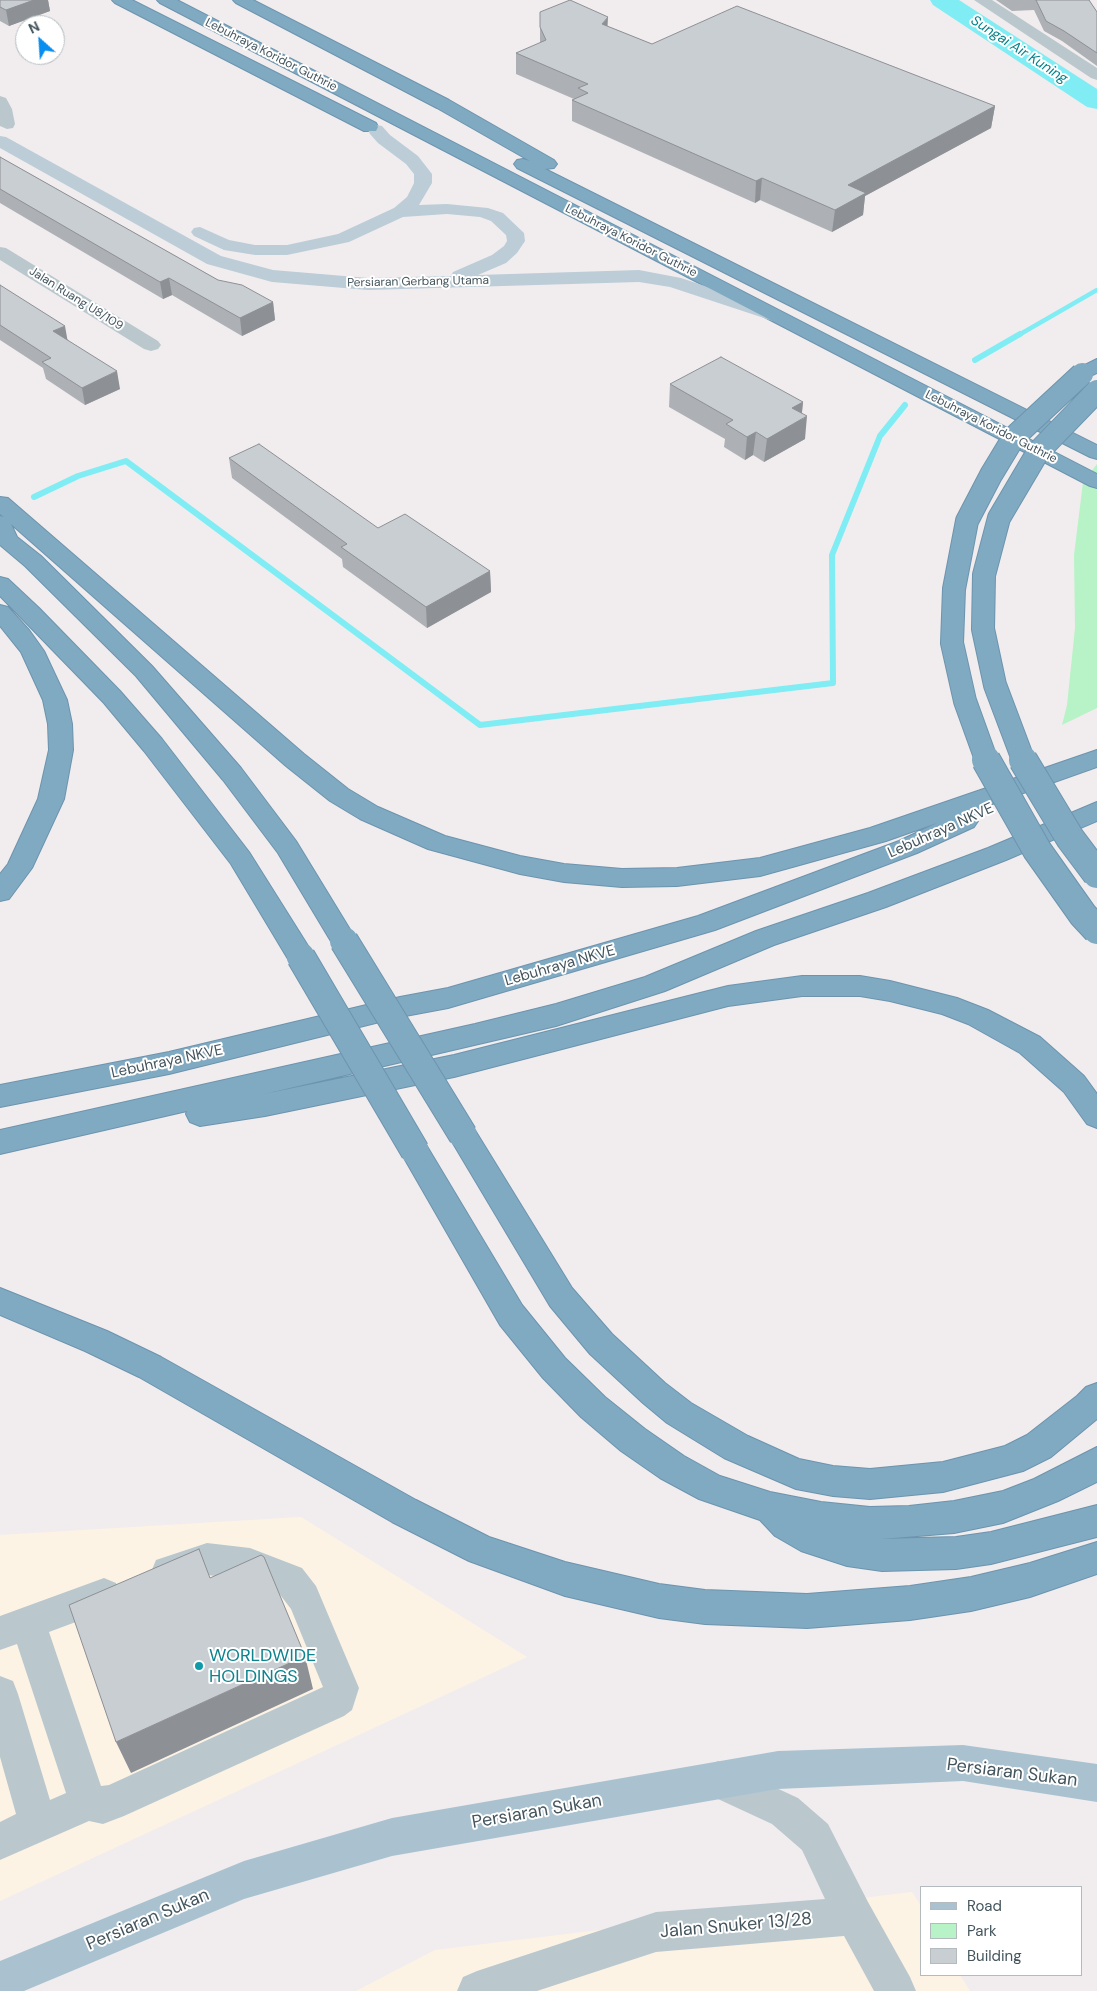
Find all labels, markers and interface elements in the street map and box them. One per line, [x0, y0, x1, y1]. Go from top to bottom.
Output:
water label: Sungai Air Kuning [967, 12, 1071, 88]
north arrow [15, 15, 65, 65]
street label: Lebuhraya Koridor Guthrie [203, 15, 339, 95]
text: N [25, 17, 42, 38]
street label: Lebuhraya Koridor Guthrie [563, 201, 699, 281]
street label: Jalan Ruang U8/109 [26, 264, 126, 334]
street label: Persiaran Gerbang Utama [347, 274, 489, 290]
street label: Lebuhraya Koridor Guthrie [923, 387, 1059, 467]
street label: Lebuhraya NKVE [885, 800, 997, 862]
street label: Lebuhraya NKVE [503, 942, 617, 990]
street label: Lebuhraya NKVE [109, 1041, 225, 1083]
place label: WORLDWIDE HOLDINGS [209, 1645, 316, 1688]
marker: WORLDWIDE HOLDINGS [193, 1660, 205, 1672]
street label: Persiaran Sukan [945, 1754, 1079, 1792]
street label: Persiaran Sukan [470, 1790, 604, 1834]
street label: Persiaran Sukan [83, 1884, 213, 1956]
legend [920, 1886, 1082, 1976]
text: Road [967, 1896, 1002, 1916]
street label: Jalan Snuker 13/28 [659, 1909, 813, 1943]
text: Park [967, 1921, 997, 1941]
text: Building [967, 1946, 1022, 1966]

